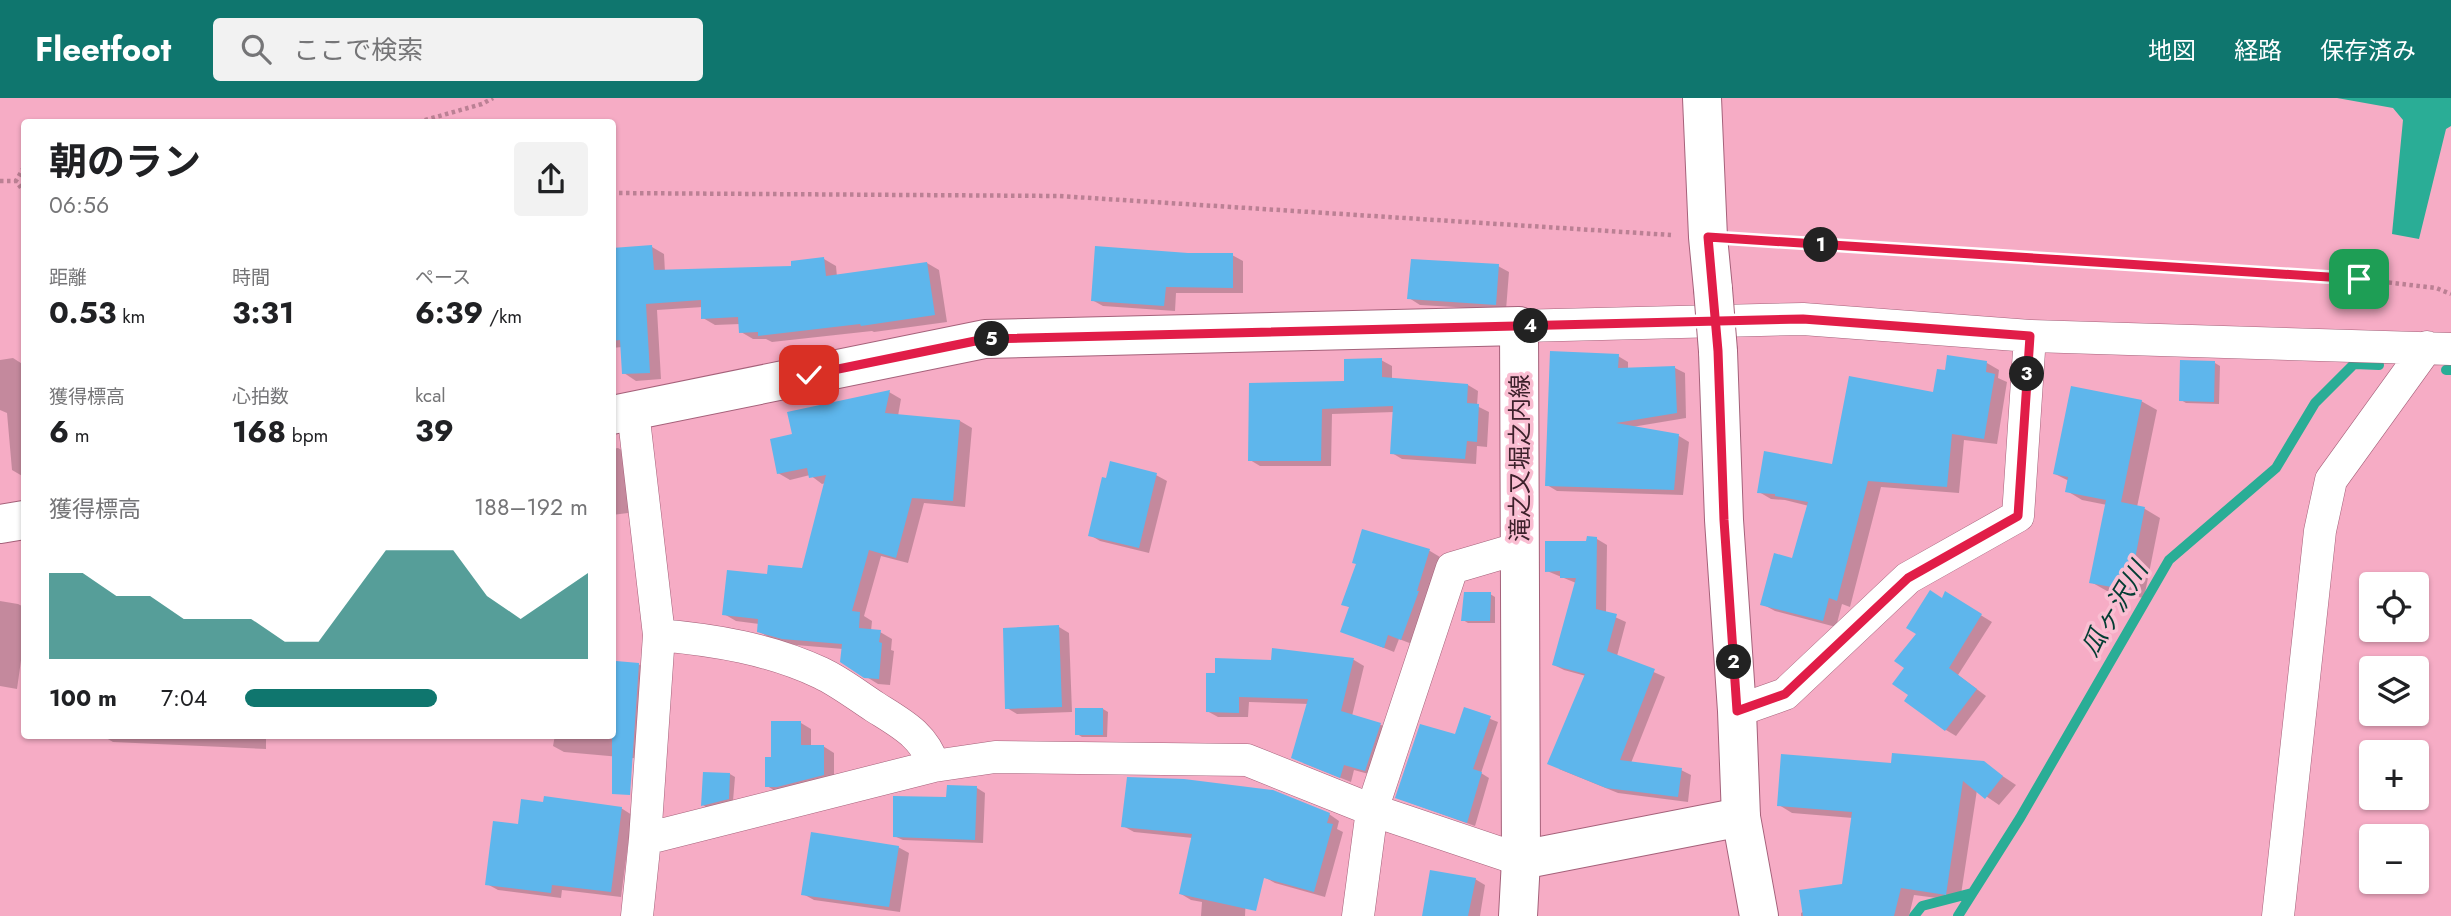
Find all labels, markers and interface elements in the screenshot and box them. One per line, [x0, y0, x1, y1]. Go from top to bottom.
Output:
search box [213, 18, 703, 81]
text: Fleetfoot [35, 26, 171, 73]
icon: search [237, 30, 275, 68]
text: ここで検索 [293, 31, 423, 69]
text: 地図 [2148, 33, 2196, 68]
text: 経路 [2234, 33, 2282, 68]
text: 保存済み [2320, 33, 2416, 68]
text: 朝のラン [49, 134, 201, 189]
button: share [514, 142, 588, 216]
text: 06:56 [49, 188, 109, 222]
pin: 1 [1804, 228, 1839, 262]
text: 1 [1816, 231, 1825, 258]
pin [2329, 249, 2389, 309]
icon: arrive [2340, 260, 2378, 298]
text: 距離 [49, 264, 87, 291]
text: 時間 [232, 264, 270, 291]
text: ペース [415, 264, 471, 291]
text: 0.53 [49, 291, 117, 334]
text: 3:31 [232, 291, 294, 334]
text: 6:39 [415, 291, 483, 334]
text: km [117, 303, 145, 330]
text: /km [483, 303, 522, 330]
pin: 4 [1514, 308, 1548, 344]
text: 4 [1524, 312, 1537, 339]
pin: 5 [974, 322, 1010, 356]
text: 5 [985, 325, 998, 352]
pin [779, 345, 839, 405]
icon: check [790, 356, 828, 394]
pin: 3 [2010, 356, 2044, 392]
text: 3 [2021, 360, 2032, 387]
street label: 滝之又堀之内線 [1502, 374, 1537, 542]
text: kcal [415, 382, 446, 409]
text: 獲得標高 [49, 383, 125, 410]
text: 心拍数 [232, 383, 289, 410]
text: 39 [415, 409, 454, 452]
text: 6 [49, 410, 69, 453]
text: 168 [232, 410, 286, 453]
text: m [69, 422, 90, 449]
text: bpm [286, 422, 328, 449]
text: 188–192 m [474, 490, 588, 524]
text: 獲得標高 [49, 492, 141, 526]
water label: 瓜ヶ沢川 [2071, 552, 2159, 663]
map controls [2359, 572, 2429, 894]
button: locate [2359, 572, 2429, 642]
pin: 2 [1716, 644, 1752, 680]
text: 2 [1727, 648, 1740, 675]
button: layers [2359, 656, 2429, 726]
text: 100 m [49, 681, 117, 715]
text: 7:04 [161, 681, 207, 715]
button: + [2359, 740, 2429, 810]
button: − [2359, 824, 2429, 894]

